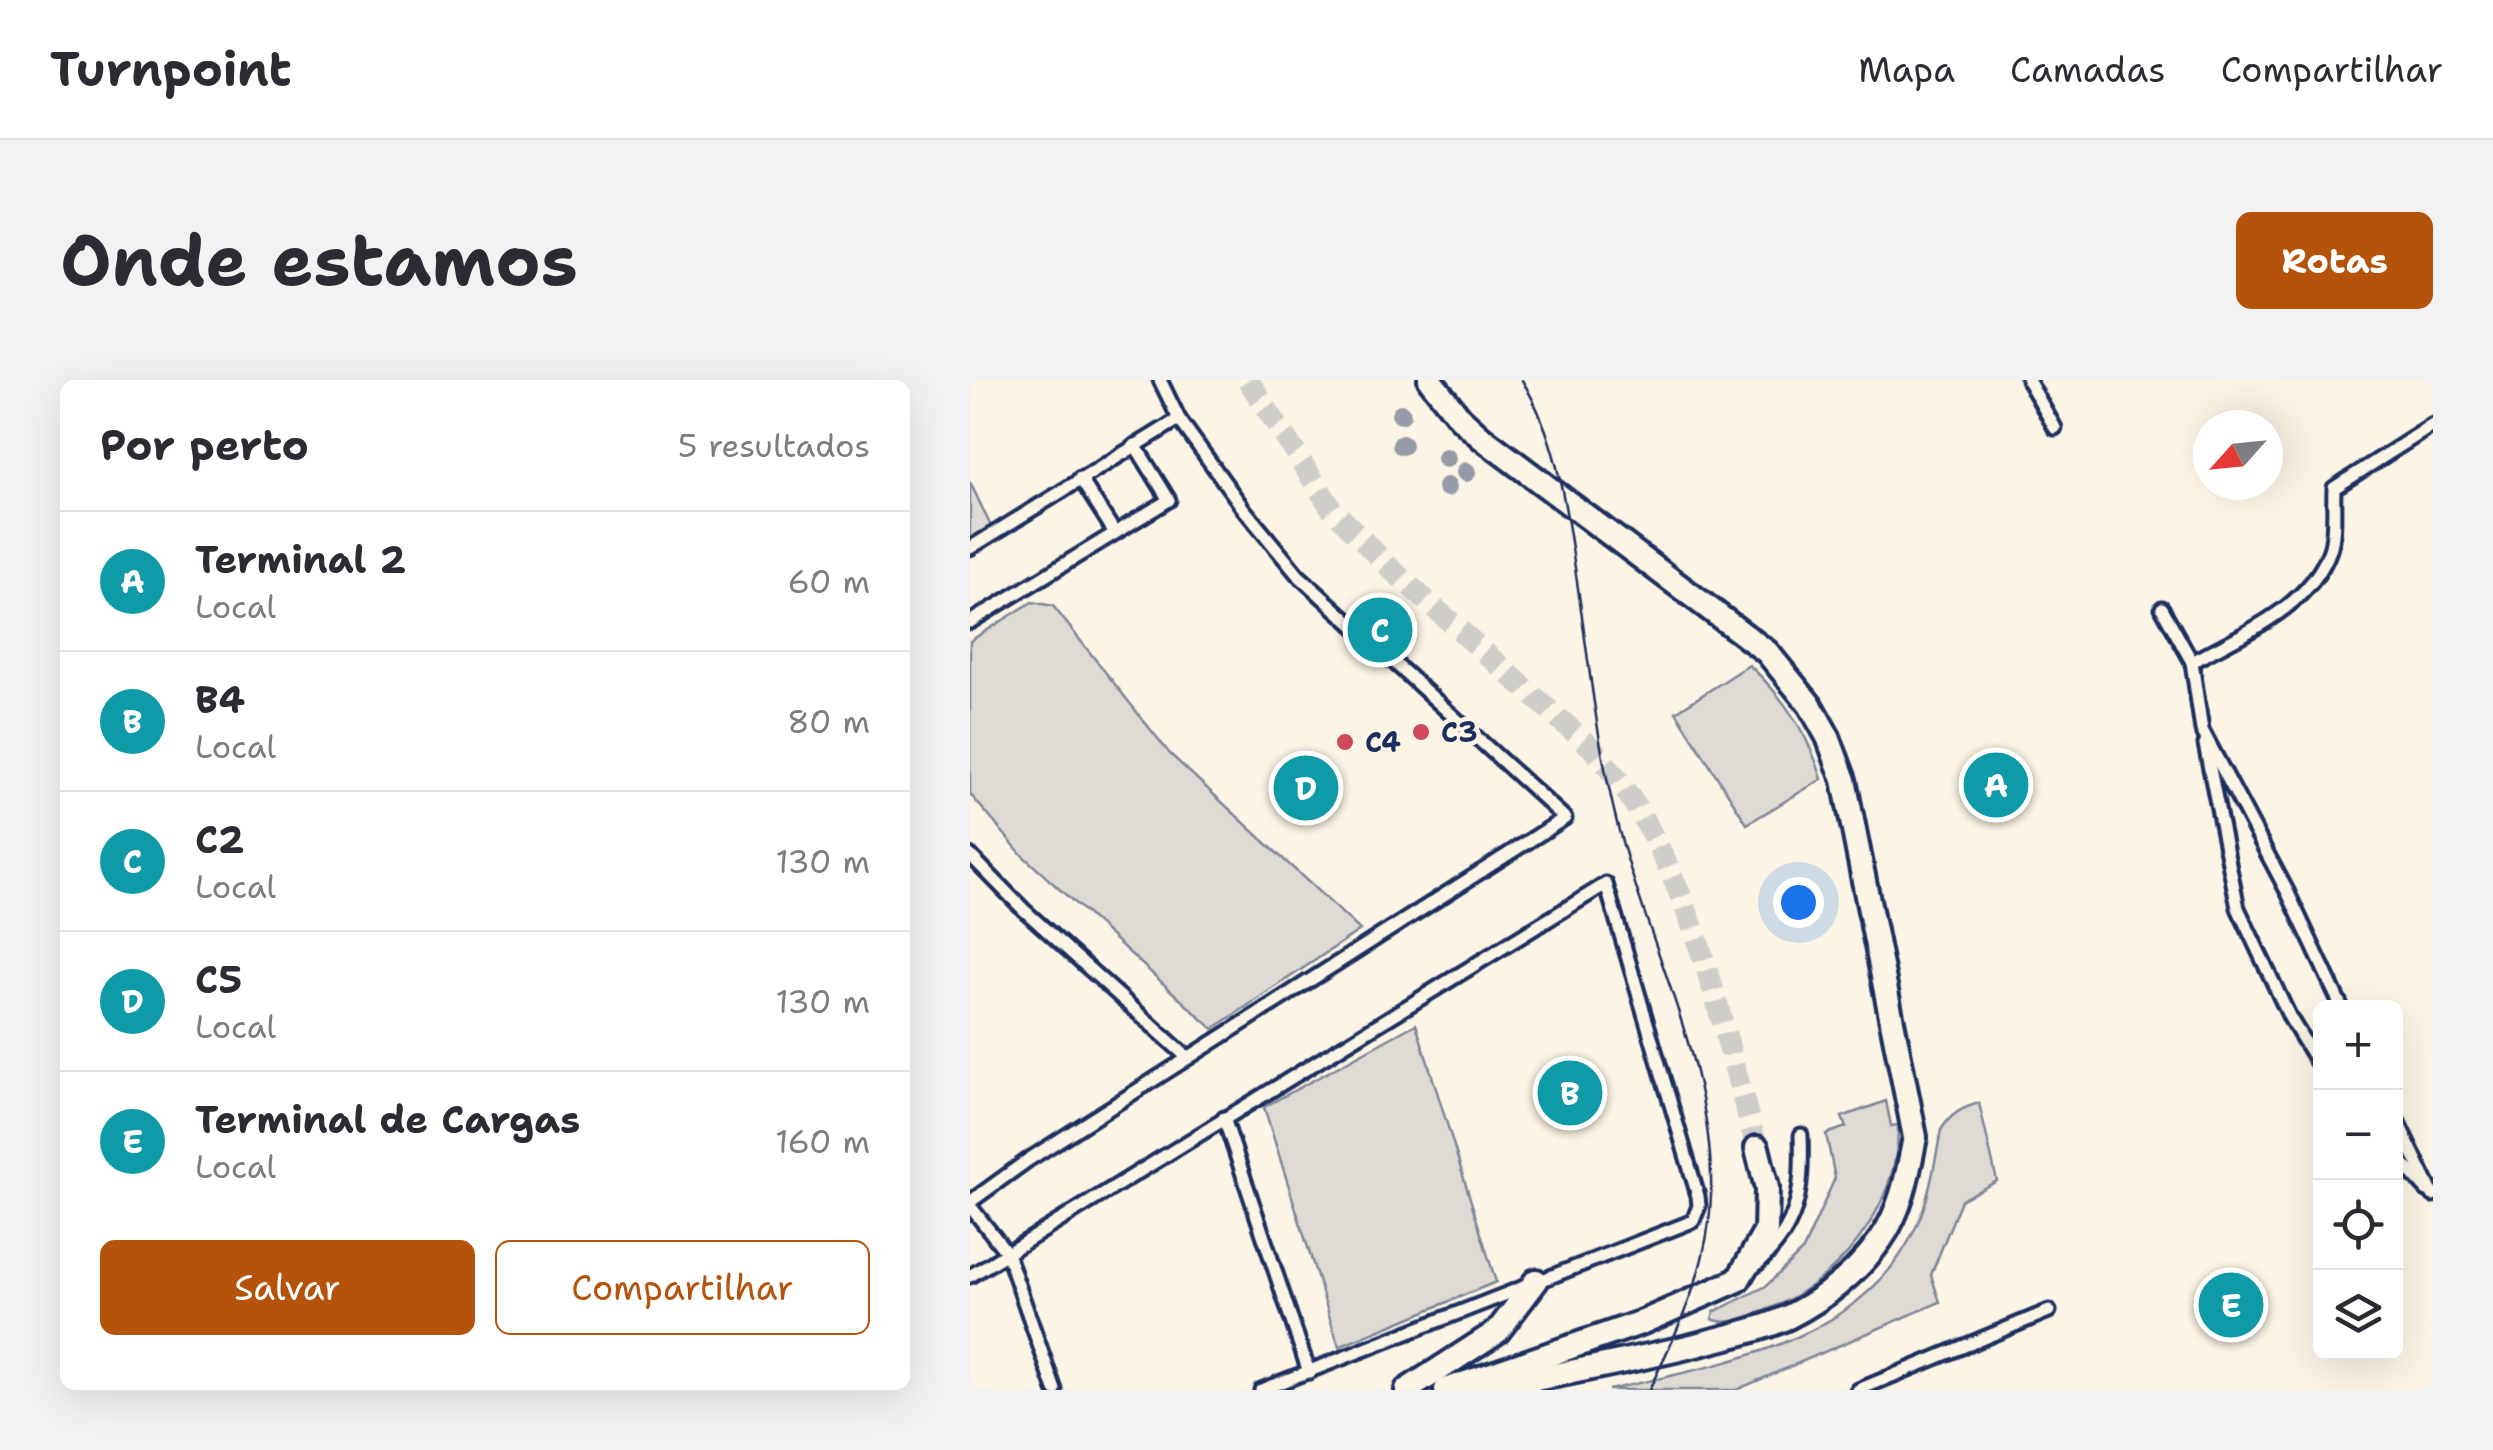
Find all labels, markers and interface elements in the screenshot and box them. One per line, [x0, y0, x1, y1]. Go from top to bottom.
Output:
text: Turnpoint [50, 37, 292, 101]
text: Mapa [1858, 46, 1955, 93]
text: Camadas [2010, 46, 2166, 93]
text: Compartilhar [2221, 46, 2443, 93]
button: Rotas [2236, 212, 2433, 309]
text: Onde estamos [60, 214, 578, 307]
north arrow [2193, 410, 2283, 500]
text: Por perto [100, 417, 309, 473]
text: 5 resultados [678, 424, 870, 467]
text: Terminal 2 [195, 534, 406, 585]
text: A [120, 560, 145, 603]
text: 60 m [788, 560, 870, 603]
text: Local [195, 585, 276, 628]
pin: C [1348, 592, 1412, 668]
text: B4 [195, 674, 245, 725]
text: B [123, 700, 142, 743]
text: 80 m [787, 700, 870, 743]
place label: C3 [1441, 713, 1478, 751]
marker: C3 [1410, 721, 1432, 743]
place label: C4 [1365, 723, 1401, 761]
text: Local [195, 725, 276, 768]
marker: C4 [1334, 731, 1356, 753]
pin: A [1964, 748, 2028, 822]
pin: D [1274, 750, 1338, 826]
text: C2 [195, 814, 244, 865]
text: C [123, 840, 142, 883]
text: 130 m [775, 840, 870, 883]
text: Local [195, 865, 276, 908]
your location [1773, 877, 1824, 928]
text: C5 [195, 954, 242, 1005]
text: D [121, 980, 144, 1023]
text: 130 m [775, 980, 870, 1023]
map controls [2313, 1000, 2403, 1360]
button: + [2313, 1000, 2403, 1090]
text: Local [195, 1005, 276, 1048]
pin: B [1538, 1056, 1602, 1130]
button: − [2313, 1090, 2403, 1180]
text: Terminal de Cargas [195, 1094, 580, 1145]
text: E [122, 1120, 143, 1163]
text: 160 m [775, 1120, 870, 1163]
text: Local [195, 1145, 276, 1188]
button: locate [2313, 1180, 2403, 1270]
button: Salvar [100, 1240, 475, 1335]
button: Compartilhar [495, 1240, 870, 1335]
pin: E [2198, 1268, 2264, 1342]
button: layers [2313, 1270, 2403, 1360]

